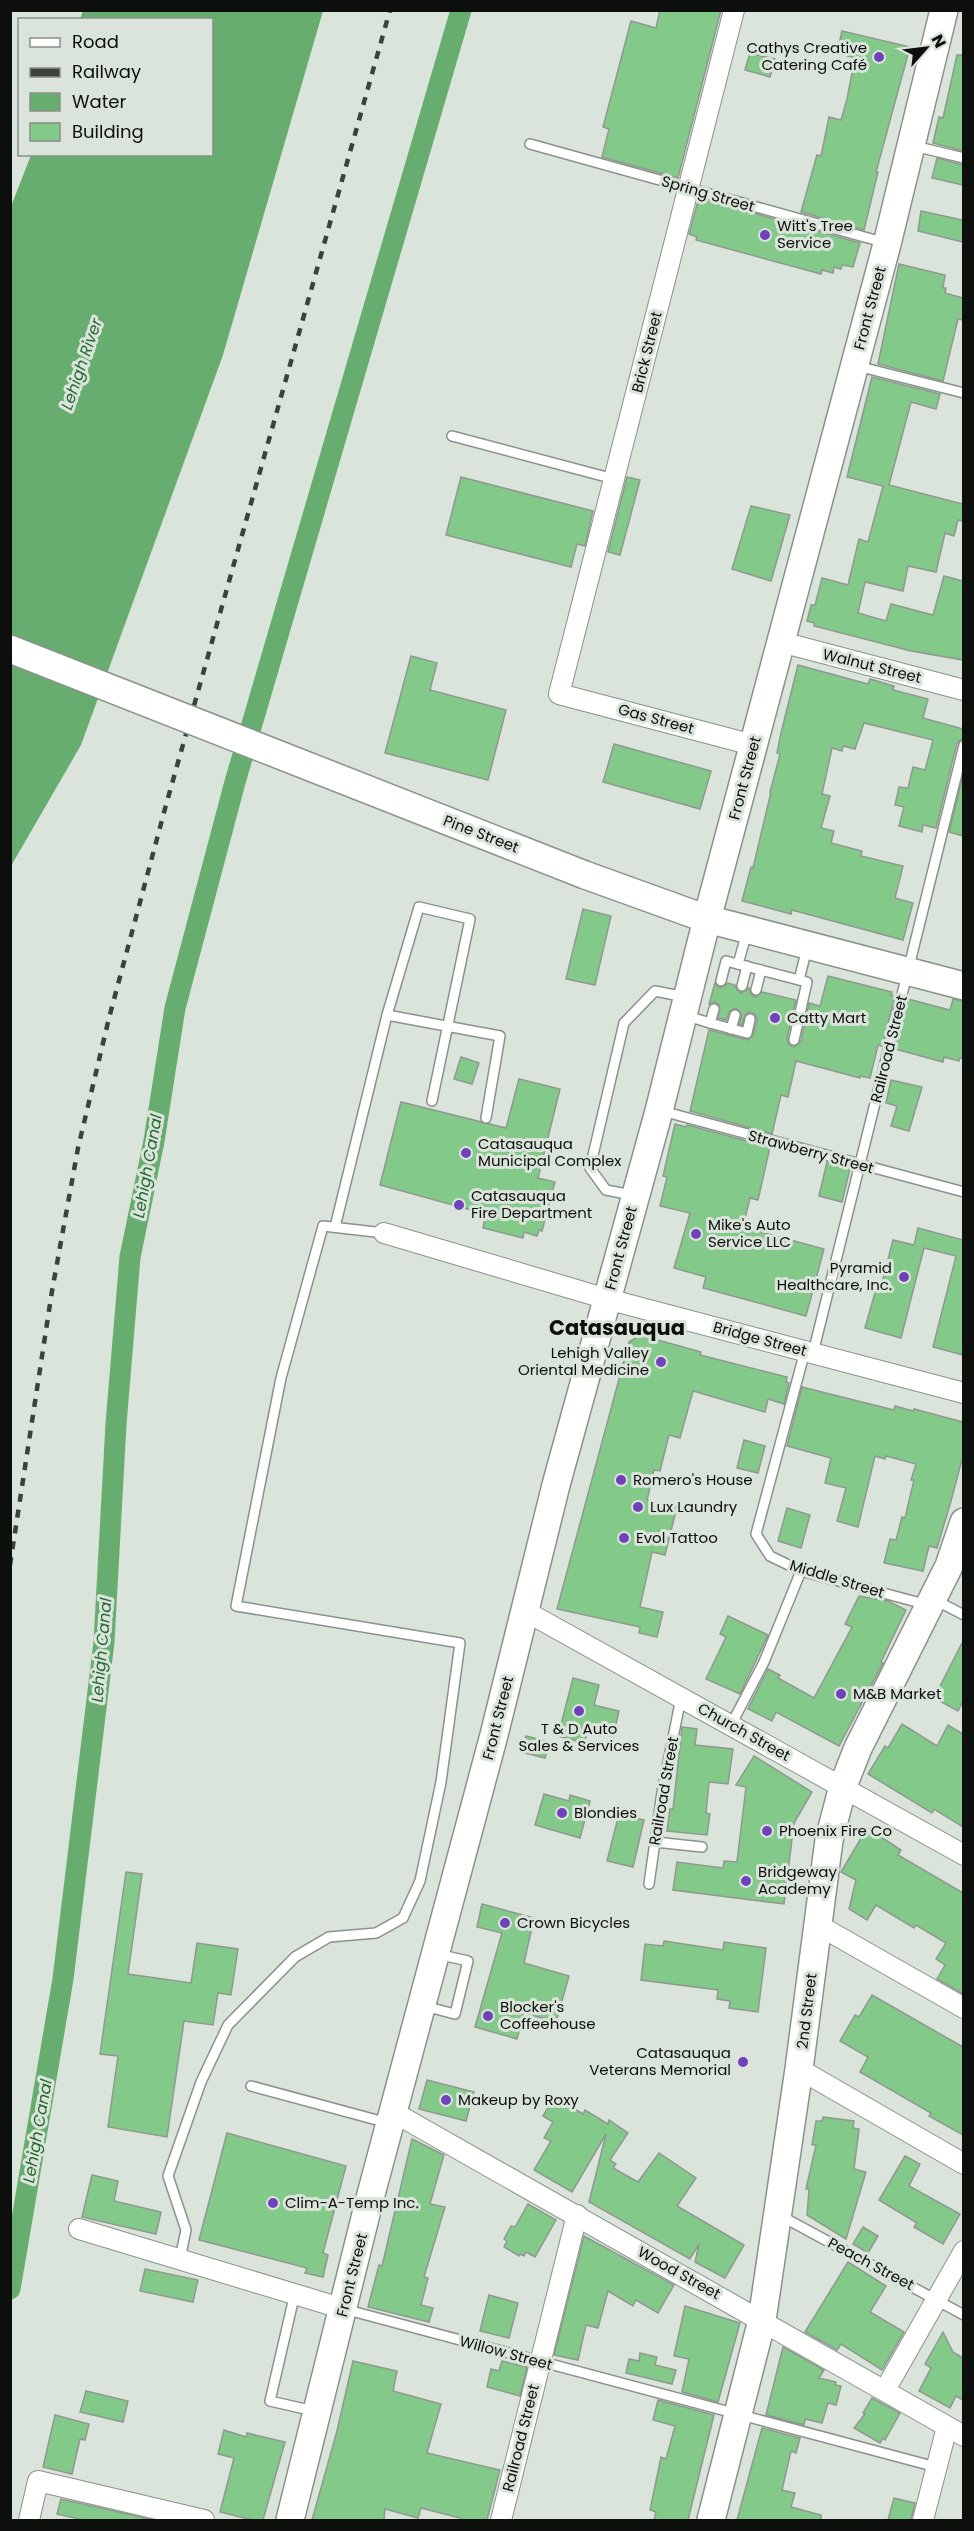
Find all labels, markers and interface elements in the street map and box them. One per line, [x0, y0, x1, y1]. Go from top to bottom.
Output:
legend [18, 18, 213, 156]
north arrow [896, 18, 956, 78]
text: Road [72, 29, 119, 54]
text: N [926, 30, 952, 52]
place label: Cathys Creative Catering Café [746, 37, 867, 75]
marker: Cathys Creative Catering Café [872, 50, 886, 64]
text: Railway [72, 59, 141, 84]
text: Water [72, 89, 126, 114]
text: Building [72, 119, 144, 144]
street label: Spring Street [659, 170, 757, 217]
place label: Witt's Tree Service [777, 215, 853, 253]
marker: Witt's Tree Service [758, 228, 772, 242]
street label: Front Street [848, 264, 891, 352]
street label: Brick Street [626, 309, 667, 395]
water label: Lehigh River [55, 314, 108, 413]
street label: Walnut Street [821, 643, 924, 688]
street label: Gas Street [616, 698, 696, 739]
street label: Front Street [723, 734, 766, 822]
street label: Pine Street [440, 810, 522, 858]
street label: Railroad Street [865, 993, 912, 1105]
place label: Catty Mart [787, 1007, 866, 1028]
marker: Catty Mart [768, 1011, 782, 1025]
water label: Lehigh Canal [127, 1112, 168, 1220]
street label: Strawberry Street [746, 1125, 876, 1178]
place label: Catasauqua Municipal Complex [478, 1133, 622, 1171]
marker: Catasauqua Municipal Complex [459, 1146, 473, 1160]
place label: Catasauqua Fire Department [471, 1185, 592, 1223]
marker: Catasauqua Fire Department [452, 1198, 466, 1212]
street label: Front Street [599, 1204, 642, 1292]
place label: Mike's Auto Service LLC [708, 1214, 791, 1252]
marker: Mike's Auto Service LLC [689, 1227, 703, 1241]
place label: Pyramid Healthcare, Inc. [777, 1257, 892, 1295]
marker: Pyramid Healthcare, Inc. [897, 1270, 911, 1284]
district label: Catasauqua [549, 1313, 685, 1342]
street label: Bridge Street [711, 1316, 809, 1361]
place label: Lehigh Valley Oriental Medicine [518, 1342, 650, 1380]
marker: Lehigh Valley Oriental Medicine [654, 1355, 668, 1369]
place label: Romero's House [633, 1469, 753, 1490]
marker: Romero's House [614, 1473, 628, 1487]
place label: Lux Laundry [650, 1496, 738, 1517]
marker: Lux Laundry [631, 1500, 645, 1514]
place label: Evol Tattoo [636, 1527, 718, 1548]
marker: Evol Tattoo [617, 1531, 631, 1545]
street label: Middle Street [787, 1554, 887, 1603]
water label: Lehigh Canal [85, 1597, 118, 1703]
street label: Front Street [477, 1674, 518, 1762]
place label: M&B Market [853, 1683, 941, 1704]
marker: M&B Market [834, 1687, 848, 1701]
street label: Church Street [694, 1697, 794, 1766]
marker: T & D Auto Sales & Services [572, 1704, 586, 1718]
place label: T & D Auto Sales & Services [519, 1718, 640, 1756]
street label: Railroad Street [644, 1735, 683, 1847]
place label: Blondies [574, 1802, 637, 1823]
marker: Blondies [555, 1806, 569, 1820]
place label: Phoenix Fire Co [779, 1820, 892, 1841]
marker: Phoenix Fire Co [760, 1824, 774, 1838]
place label: Bridgeway Academy [758, 1861, 838, 1899]
marker: Bridgeway Academy [739, 1874, 753, 1888]
place label: Crown Bicycles [517, 1912, 630, 1933]
marker: Crown Bicycles [498, 1916, 512, 1930]
street label: 2nd Street [791, 1972, 822, 2050]
place label: Blocker's Coffeehouse [500, 1996, 596, 2034]
marker: Blocker's Coffeehouse [481, 2009, 495, 2023]
place label: Catasauqua Veterans Memorial [589, 2042, 731, 2080]
marker: Catasauqua Veterans Memorial [736, 2055, 750, 2069]
water label: Lehigh Canal [17, 2077, 58, 2185]
place label: Makeup by Roxy [458, 2089, 579, 2110]
marker: Makeup by Roxy [439, 2093, 453, 2107]
place label: Clim-A-Temp Inc. [285, 2192, 419, 2213]
marker: Clim-A-Temp Inc. [266, 2196, 280, 2210]
street label: Front Street [331, 2231, 372, 2319]
street label: Peach Street [824, 2232, 918, 2295]
street label: Wood Street [634, 2241, 725, 2304]
street label: Willow Street [457, 2330, 555, 2375]
street label: Railroad Street [497, 2382, 544, 2494]

